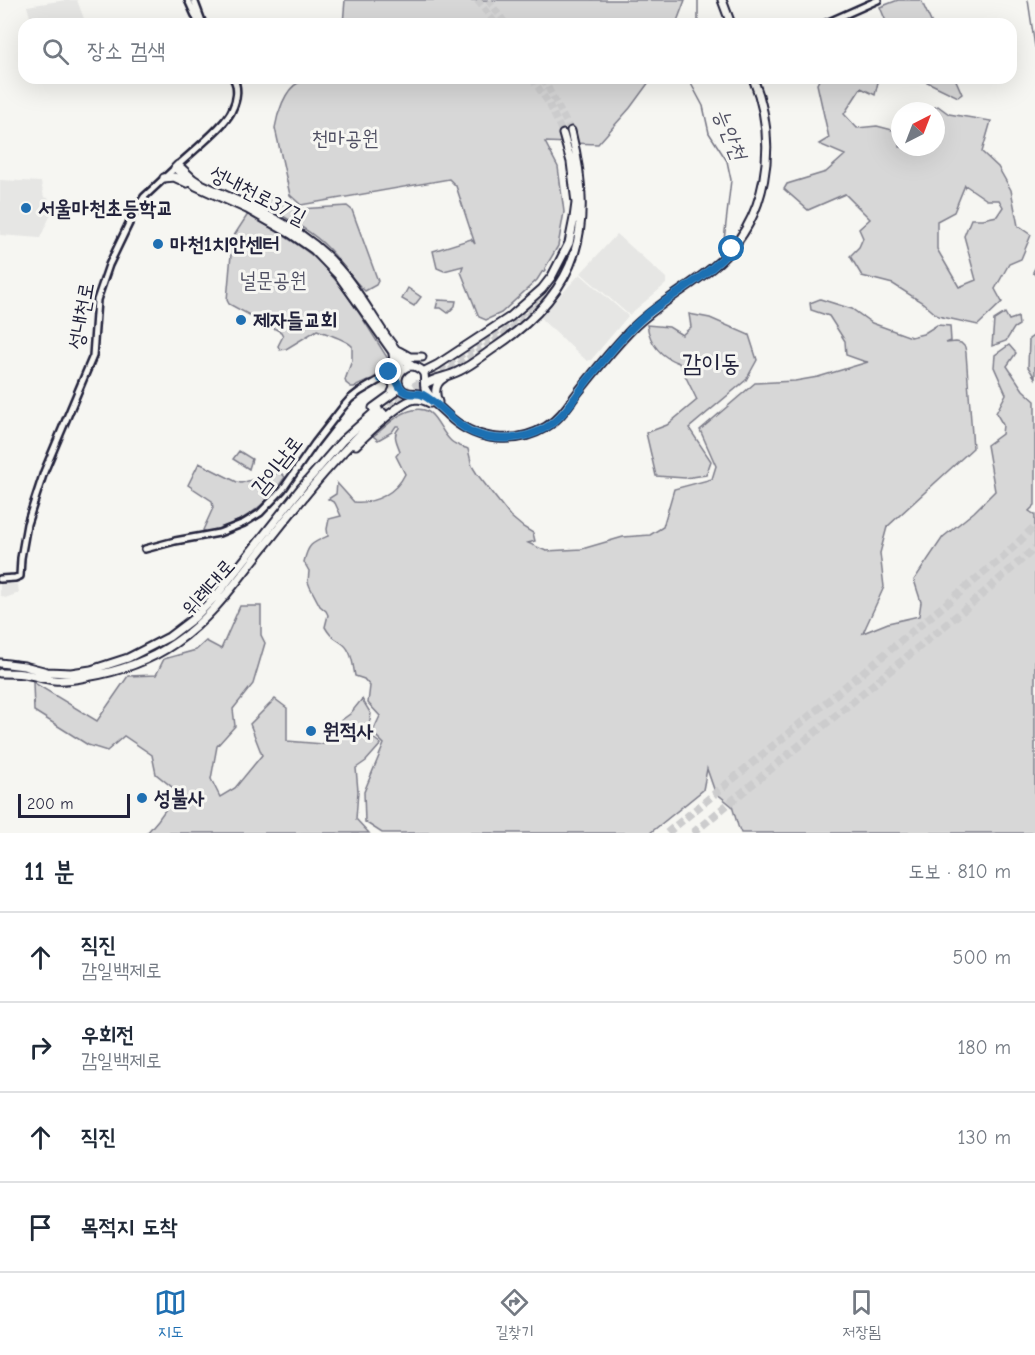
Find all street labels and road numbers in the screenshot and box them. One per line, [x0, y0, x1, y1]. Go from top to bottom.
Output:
street label: 성내천로37길 [206, 160, 310, 230]
street label: 성내천로 [63, 281, 99, 351]
street label: 감이남로 [247, 431, 307, 499]
street label: 위례대로 [176, 554, 240, 620]

